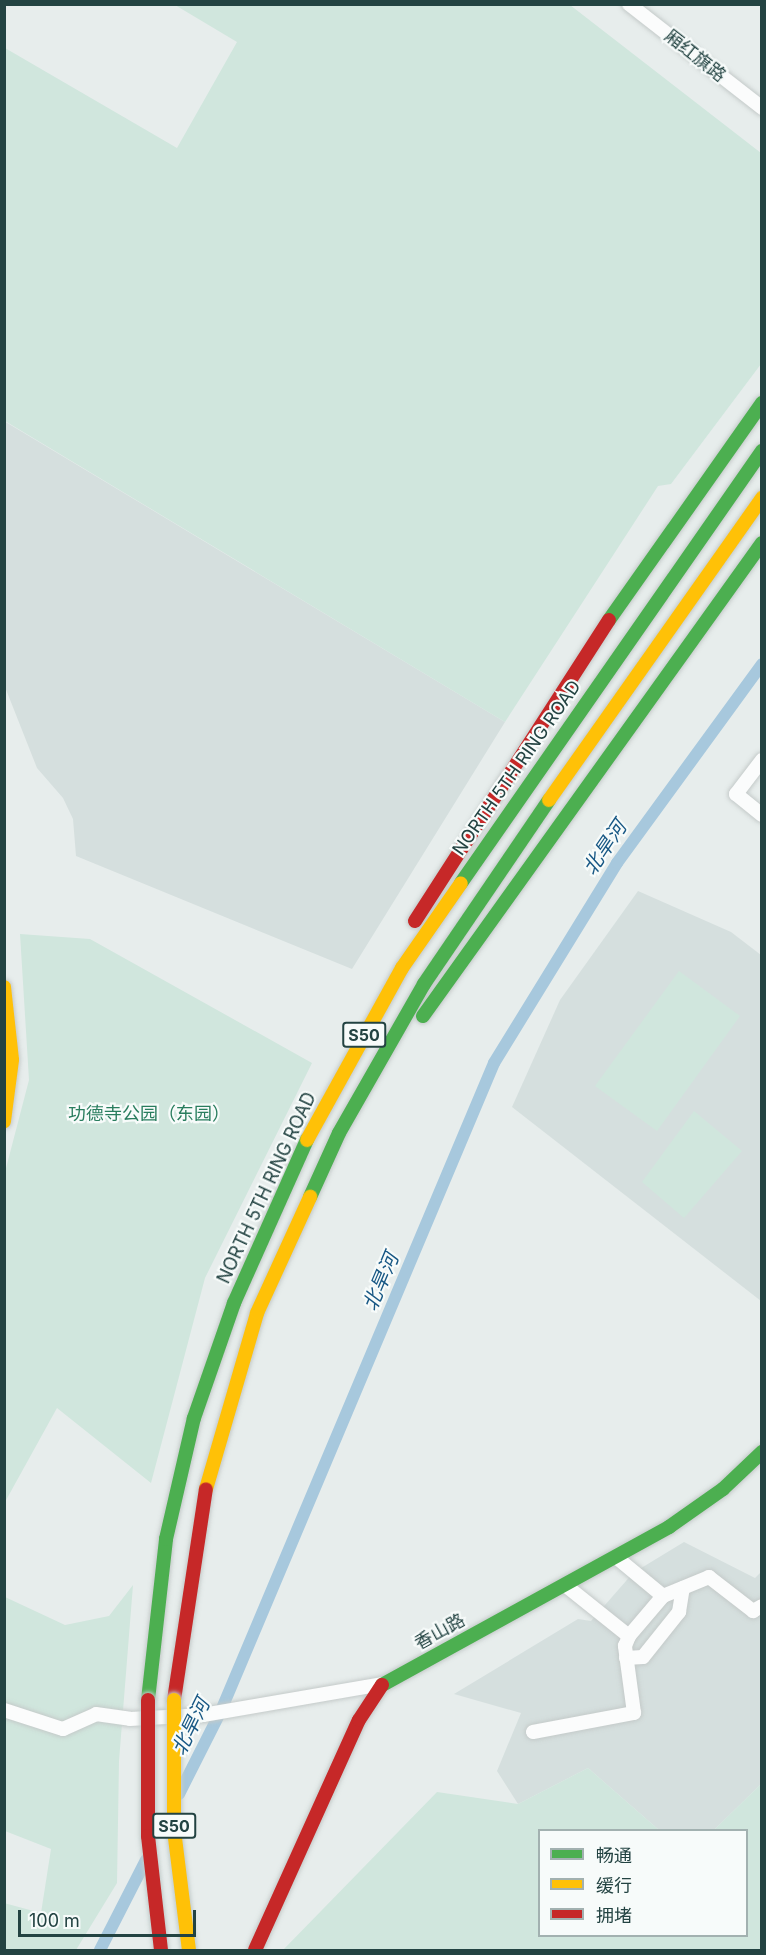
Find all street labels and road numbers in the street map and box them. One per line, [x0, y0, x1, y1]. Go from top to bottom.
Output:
street label: 厢红旗路 [660, 25, 730, 87]
street label: NORTH 5TH RING ROAD [448, 676, 586, 860]
road number: S50 [342, 1022, 386, 1048]
street label: NORTH 5TH RING ROAD [213, 1089, 321, 1287]
street label: 香山路 [411, 1609, 469, 1655]
road number: S50 [152, 1813, 196, 1839]

